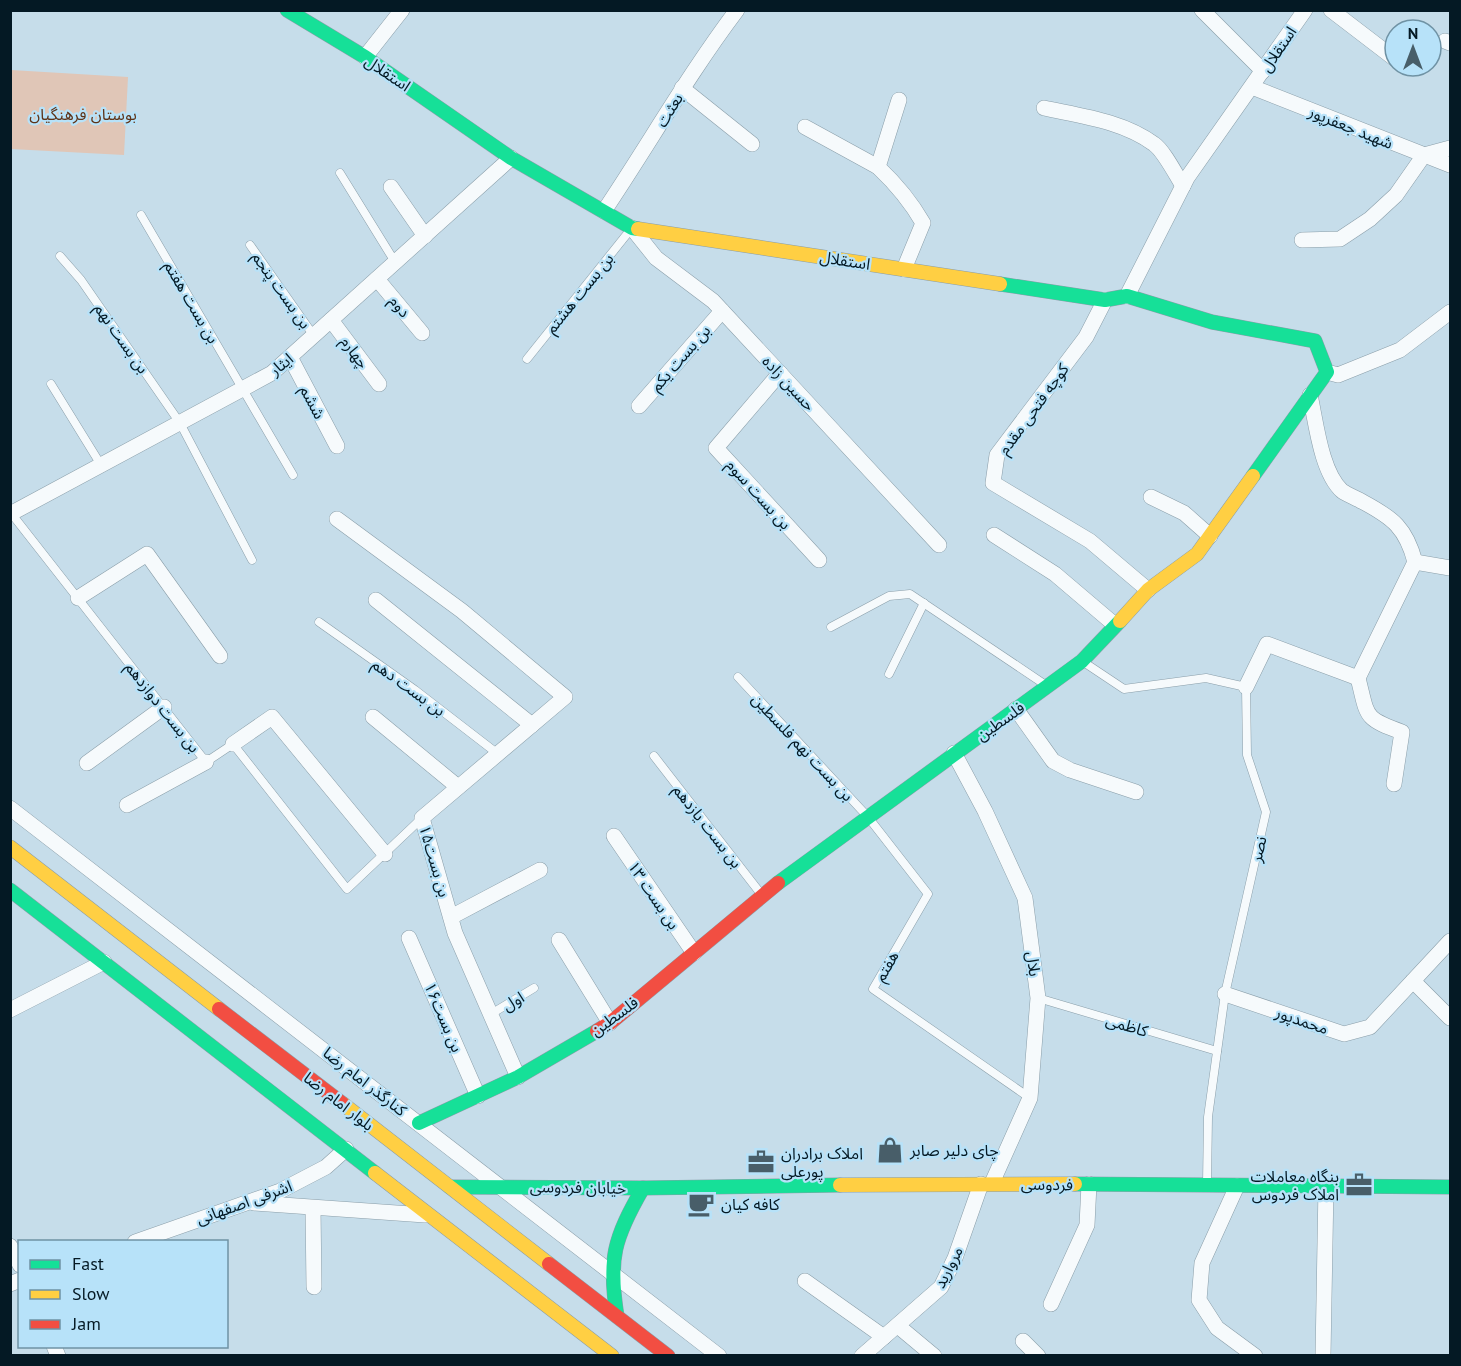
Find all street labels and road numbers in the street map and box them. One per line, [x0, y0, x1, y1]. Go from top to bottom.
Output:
street label: استقلال [1255, 22, 1301, 76]
street label: استقلال [361, 50, 415, 96]
street label: بعثت [651, 89, 687, 131]
street label: شهید جعفرپور [1305, 101, 1396, 154]
street label: استقلال [818, 246, 872, 275]
street label: بن بست پنجم [246, 248, 316, 334]
street label: بن بست هشتم [540, 249, 620, 339]
street label: بن بست هفتم [158, 257, 224, 348]
street label: دوم [383, 291, 415, 323]
street label: بن بست نهم [88, 299, 154, 379]
street label: بن بست یکم [646, 321, 717, 397]
street label: چهارم [334, 332, 374, 374]
street label: ایثار [264, 348, 297, 380]
street label: حسین زاده [758, 351, 820, 415]
street label: کوچه فتحی مقدم [993, 359, 1075, 460]
street label: ششم [293, 382, 330, 424]
street label: بن بست سوم [720, 455, 796, 535]
street label: بن بست دهم [367, 654, 450, 723]
street label: بن بست دوازدهم [119, 658, 205, 758]
street label: بن بست نهم فلسطین [746, 689, 858, 807]
street label: فلسطین [972, 697, 1028, 745]
street label: بن بست یازدهم [667, 780, 747, 874]
street label: بن بست۱۵ [415, 823, 455, 899]
street label: نصر [1245, 834, 1271, 865]
street label: بن بست ۱۳ [624, 857, 684, 933]
street label: هفتم [869, 947, 905, 986]
street label: بلال [1022, 950, 1045, 978]
street label: بن بست۱۶ [420, 979, 468, 1055]
street label: اول [498, 987, 528, 1016]
street label: فلسطین [586, 992, 642, 1040]
street label: محمدپور [1272, 1001, 1331, 1039]
street label: کاظمی [1103, 1009, 1151, 1041]
street label: کنارگذر امام رضا [317, 1042, 411, 1122]
street label: بلوار امام رضا [298, 1067, 378, 1137]
street label: فردوسی [1021, 1174, 1073, 1194]
street label: اشرفی اصفهانی [193, 1175, 295, 1229]
street label: خیابان فردوسی [530, 1176, 626, 1198]
street label: مروارید [929, 1243, 967, 1291]

